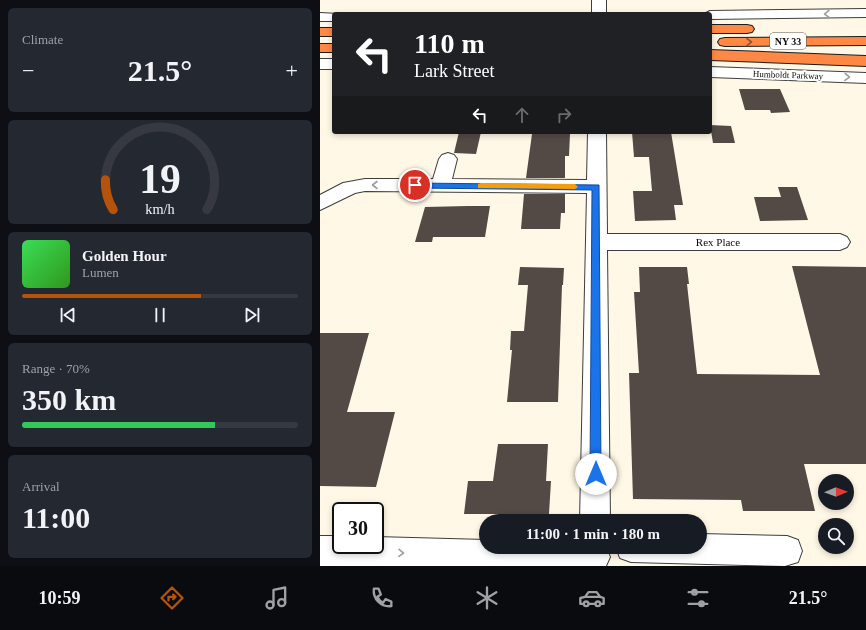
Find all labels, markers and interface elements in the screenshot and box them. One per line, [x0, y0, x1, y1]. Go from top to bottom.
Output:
one-way arrow [824, 10, 830, 18]
icon: left [348, 28, 400, 80]
text: 110 m [414, 28, 485, 59]
text: Climate [22, 32, 63, 47]
road number: NY 33 [770, 33, 806, 49]
one-way arrow [746, 38, 752, 46]
text: 21.5° [128, 54, 192, 87]
text: − [22, 58, 34, 83]
text: + [286, 58, 298, 83]
text: Lark Street [414, 61, 494, 81]
street label: Humboldt Parkway [753, 69, 824, 81]
one-way arrow [844, 73, 850, 81]
icon: left [469, 104, 491, 126]
icon: ahead [511, 104, 533, 126]
icon: right [553, 104, 575, 126]
text: 19 [139, 155, 181, 201]
pin [398, 168, 432, 202]
icon: arrive [404, 174, 426, 196]
one-way arrow [372, 181, 378, 189]
text: km/h [145, 200, 175, 216]
street label: Rex Place [696, 236, 740, 248]
text: Golden Hour [82, 248, 167, 264]
text: Lumen [82, 265, 119, 280]
icon: previous [57, 304, 79, 326]
icon: pause [149, 304, 171, 326]
icon: next [241, 304, 263, 326]
text: Range · 70% [22, 361, 90, 376]
text: 350 km [22, 383, 116, 416]
position arrow [575, 453, 617, 495]
north arrow [818, 474, 854, 510]
map controls [818, 474, 854, 554]
text: Arrival [22, 479, 60, 494]
text: 11:00 [22, 501, 90, 534]
speed limit sign: 30 [332, 502, 384, 554]
button: search [818, 518, 854, 554]
text: 11:00 · 1 min · 180 m [526, 526, 660, 542]
one-way arrow [398, 549, 404, 557]
icon: directions [158, 584, 186, 612]
icon: music [263, 584, 291, 612]
icon: phone [368, 584, 396, 612]
icon: climate [473, 584, 501, 612]
icon: car [578, 584, 606, 612]
icon: filters [684, 584, 712, 612]
text: 10:59 [39, 588, 81, 608]
text: 21.5° [789, 588, 827, 608]

